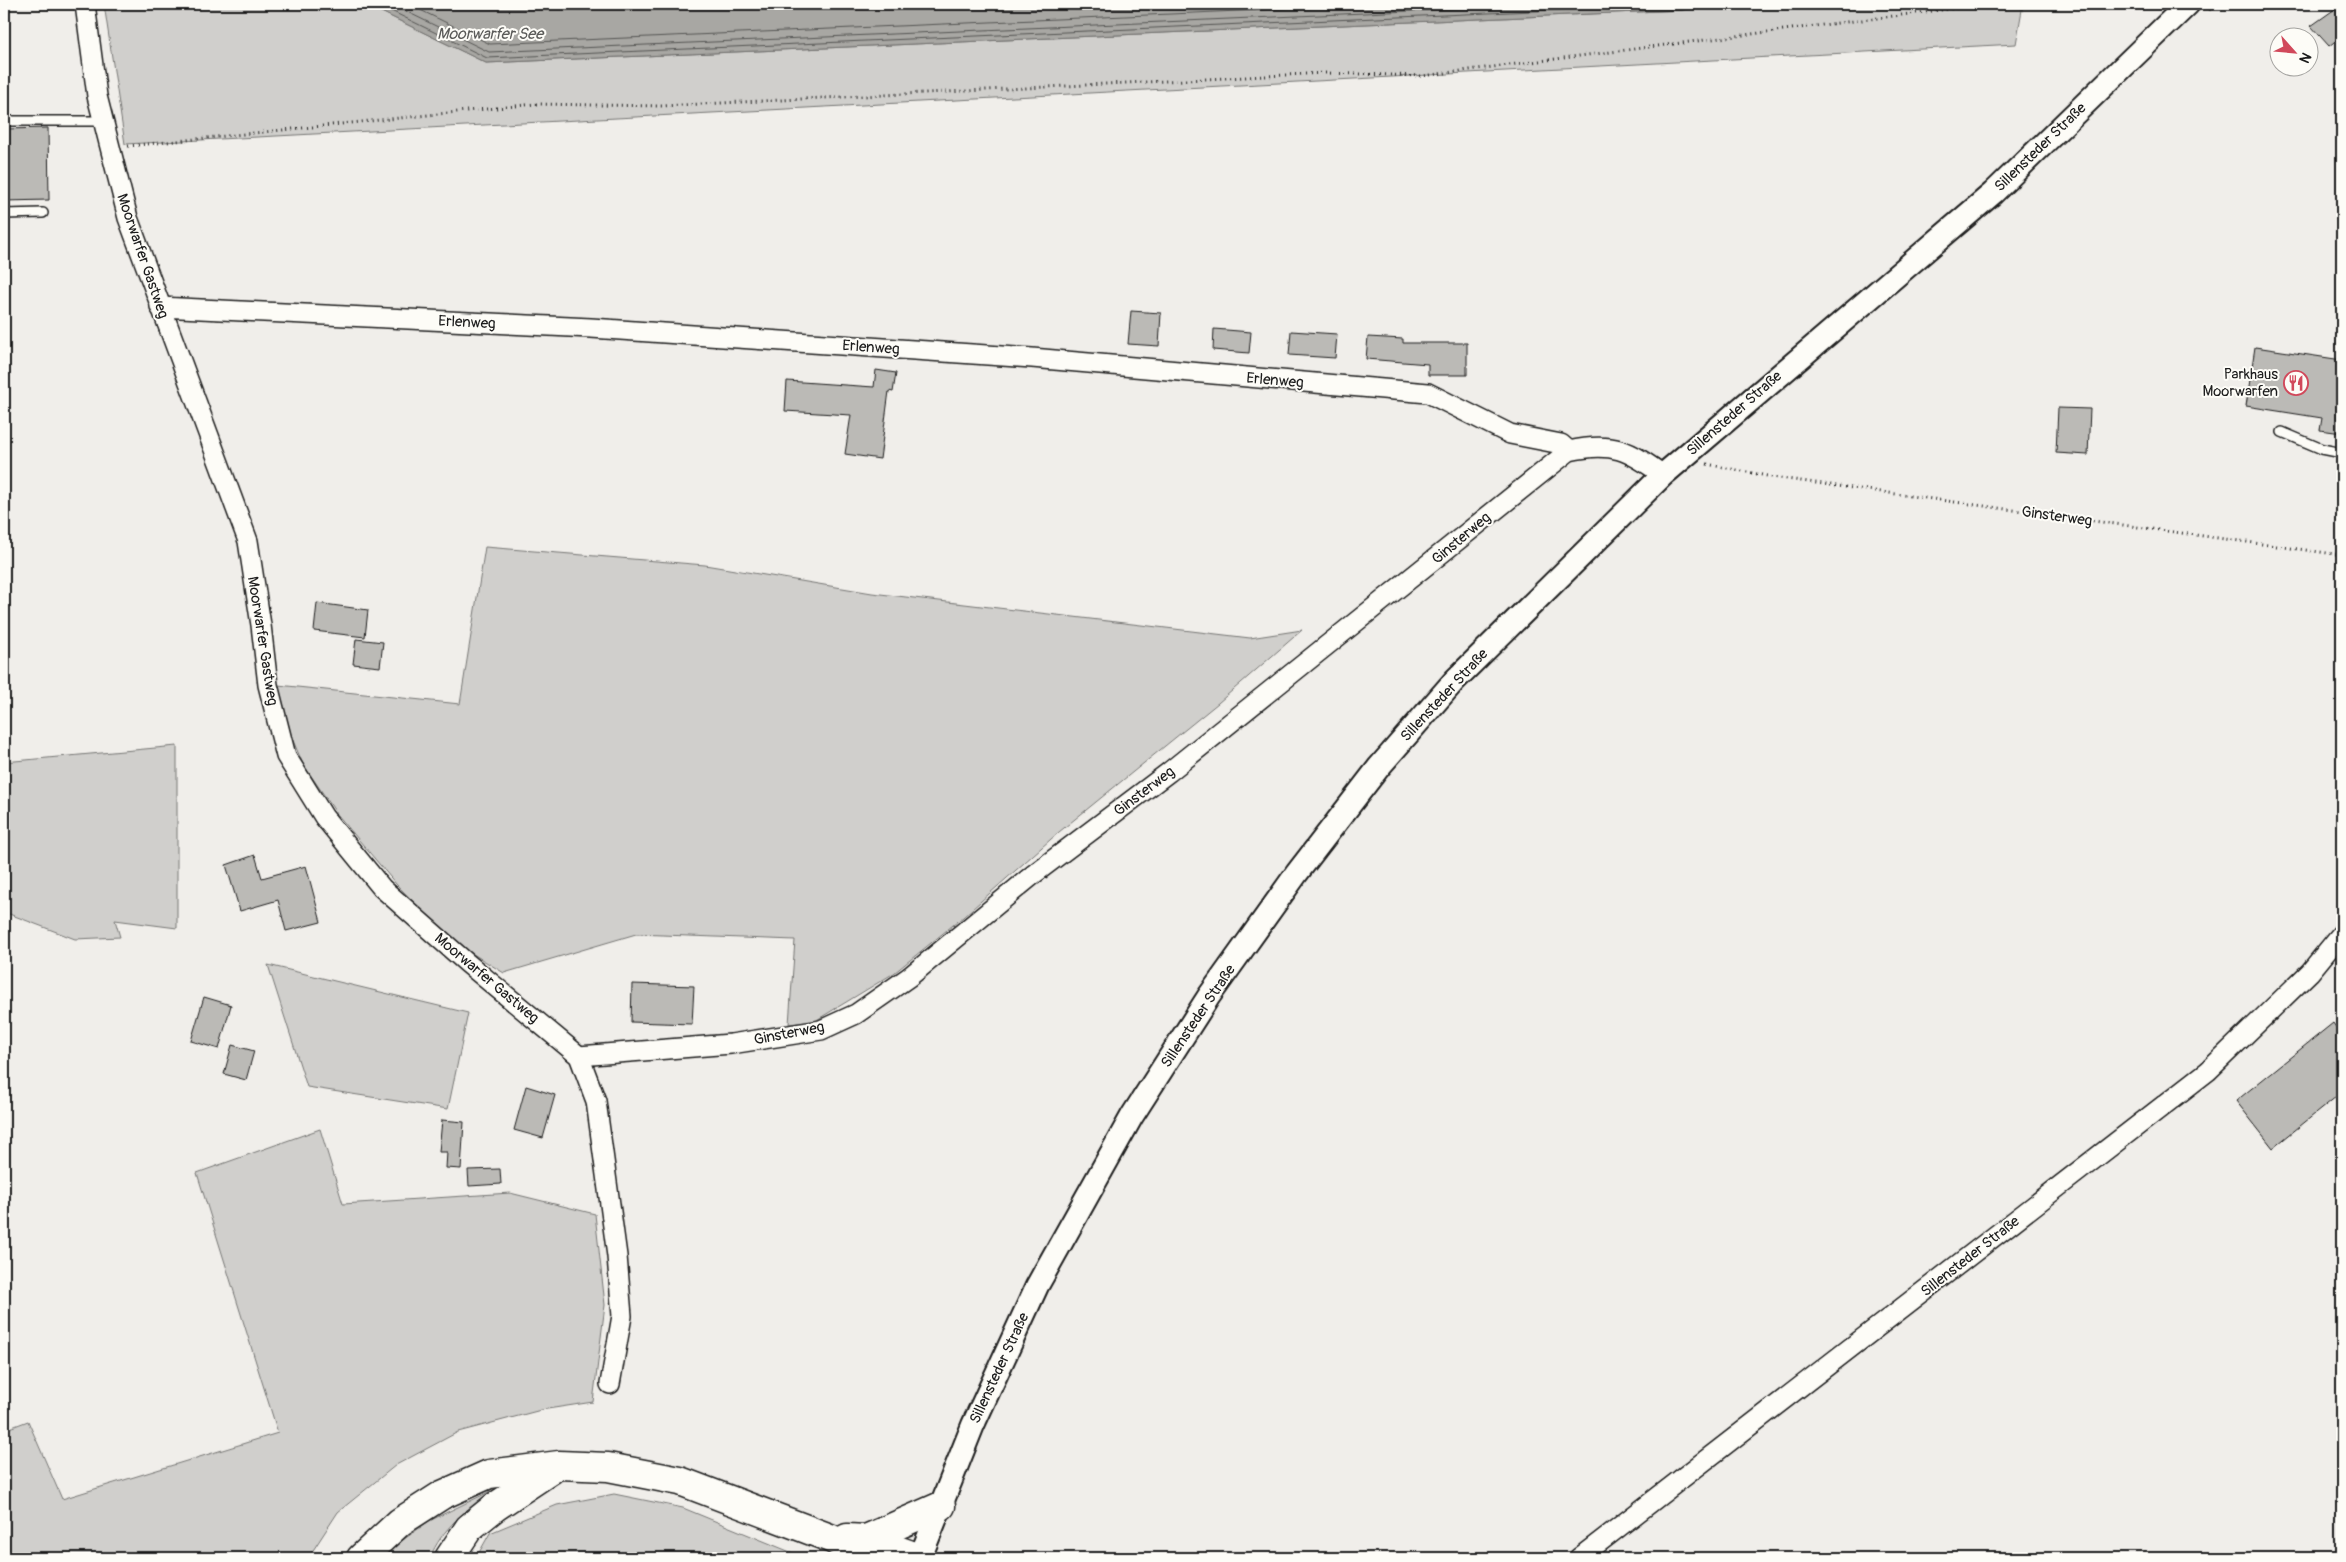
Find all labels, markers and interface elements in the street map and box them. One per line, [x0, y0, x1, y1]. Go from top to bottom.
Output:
water label: Moorwarfer See [437, 24, 545, 44]
north arrow [2268, 28, 2318, 78]
text: N [2295, 50, 2315, 66]
street label: Sillensteder Straße [1991, 98, 2091, 196]
street label: Moorwarfer Gastweg [112, 191, 173, 321]
street label: Erlenweg [438, 312, 496, 333]
street label: Erlenweg [842, 336, 900, 359]
place label: Parkhaus Moorwarfen [2203, 365, 2278, 401]
street label: Sillensteder Straße [1683, 366, 1786, 460]
street label: Erlenweg [1246, 369, 1304, 392]
restaurant icon: Parkhaus Moorwarfen [2283, 370, 2309, 396]
street label: Ginsterweg [2020, 502, 2094, 531]
street label: Ginsterweg [1428, 508, 1495, 569]
street label: Moorwarfer Gastweg [243, 575, 282, 707]
street label: Sillensteder Straße [1396, 644, 1493, 746]
street label: Ginsterweg [1110, 762, 1178, 820]
street label: Moorwarfer Gastweg [431, 929, 543, 1028]
street label: Sillensteder Straße [1157, 961, 1240, 1071]
street label: Ginsterweg [752, 1017, 826, 1050]
street label: Sillensteder Straße [1917, 1212, 2024, 1301]
street label: Sillensteder Straße [965, 1309, 1034, 1427]

